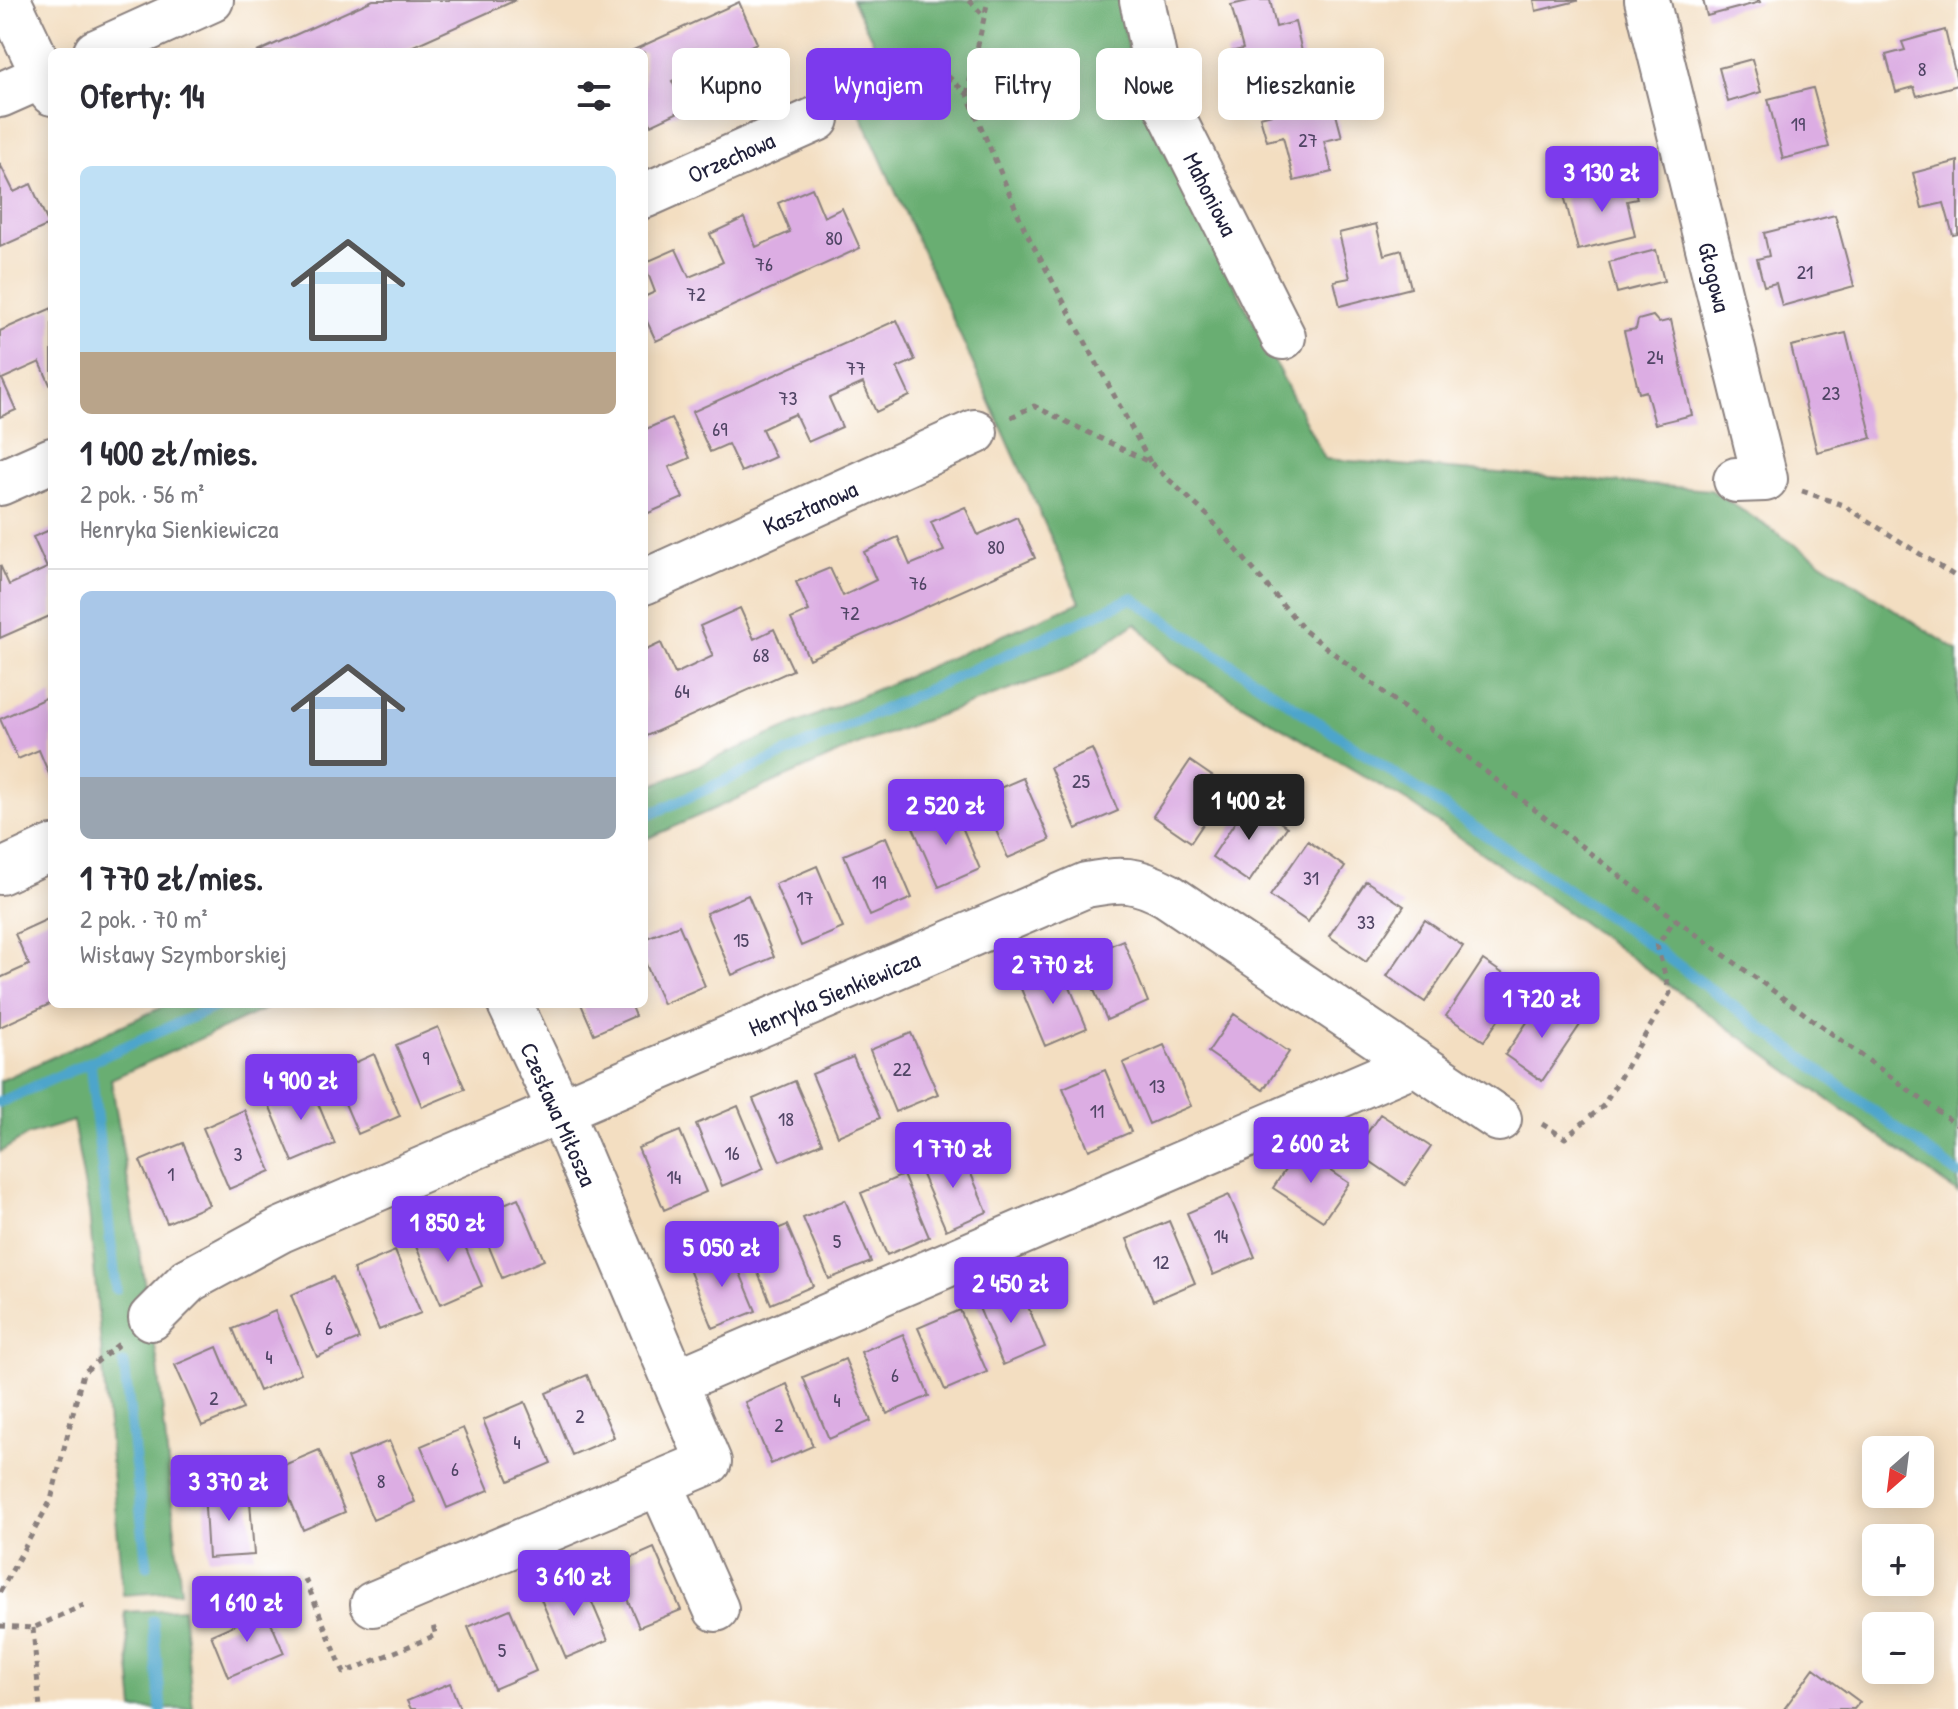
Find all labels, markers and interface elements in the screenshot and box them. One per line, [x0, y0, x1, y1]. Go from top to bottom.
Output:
chip: Kupno [672, 48, 790, 120]
chip: Wynajem [806, 48, 951, 120]
chip: Filtry [967, 48, 1080, 120]
chip: Nowe [1096, 48, 1202, 120]
chip: Mieszkanie [1218, 48, 1384, 120]
house number: 8 [1918, 55, 1926, 82]
text: Oferty: 14 [80, 73, 205, 119]
icon: filters [572, 74, 616, 118]
house number: 19 [1791, 110, 1805, 137]
street label: Orzechowa [682, 124, 780, 190]
house number: 27 [1298, 126, 1318, 153]
pin: 3 130 zł [1519, 146, 1685, 214]
street label: Mahoniowa [1176, 147, 1246, 241]
text: 3 130 zł [1563, 154, 1641, 189]
icon: home [276, 218, 420, 362]
house number: 80 [825, 224, 843, 251]
street label: Głogowa [1691, 239, 1739, 315]
house number: 76 [755, 250, 773, 277]
house number: 21 [1797, 258, 1813, 285]
house number: 72 [686, 280, 706, 307]
house number: 24 [1647, 343, 1663, 370]
house number: 77 [846, 354, 866, 381]
house number: 23 [1822, 379, 1840, 406]
house number: 73 [779, 384, 797, 411]
house number: 69 [712, 415, 728, 442]
text: 1 400 zł/mies. [80, 430, 258, 476]
street label: Kasztanowa [758, 472, 862, 542]
text: 2 pok. · 56 m² [80, 476, 204, 511]
text: Henryka Sienkiewicza [80, 511, 278, 546]
house number: 80 [987, 533, 1005, 560]
house number: 76 [909, 569, 927, 596]
house number: 72 [840, 599, 860, 626]
house number: 68 [753, 641, 769, 668]
icon: home [276, 643, 420, 787]
house number: 64 [674, 677, 690, 704]
house number: 25 [1072, 767, 1090, 794]
pin: 1 400 zł [1166, 774, 1332, 842]
pin: 2 520 zł [863, 779, 1029, 847]
text: 1 400 zł [1211, 782, 1287, 817]
text: 2 520 zł [906, 787, 986, 822]
text: 1 770 zł/mies. [80, 855, 263, 901]
house number: 31 [1303, 864, 1319, 891]
house number: 19 [872, 868, 886, 895]
house number: 17 [796, 884, 814, 911]
text: 2 pok. · 70 m² [80, 901, 207, 936]
house number: 33 [1357, 908, 1375, 935]
house number: 15 [733, 926, 749, 953]
text: Wisławy Szymborskiej [80, 936, 287, 971]
pin: 2 770 zł [970, 938, 1136, 1006]
street label: Henryka Sienkiewicza [743, 943, 925, 1043]
text: 2 770 zł [1012, 946, 1094, 981]
pin: 1 720 zł [1459, 972, 1625, 1040]
text: 1 720 zł [1502, 980, 1582, 1015]
street label: Czesława Miłosza [513, 1037, 605, 1191]
house number: 9 [422, 1044, 430, 1071]
pin: 4 900 zł [218, 1054, 384, 1122]
house number: 22 [893, 1055, 912, 1082]
text: 4 900 zł [263, 1062, 339, 1097]
house number: 13 [1149, 1072, 1165, 1099]
house number: 11 [1090, 1097, 1104, 1124]
house number: 18 [778, 1105, 794, 1132]
pin: 2 600 zł [1228, 1117, 1394, 1185]
pin: 1 770 zł [870, 1122, 1036, 1190]
text: 2 600 zł [1272, 1125, 1350, 1160]
text: 1 770 zł [913, 1130, 993, 1165]
house number: 16 [724, 1139, 740, 1166]
house number: 3 [234, 1140, 243, 1167]
house number: 1 [167, 1160, 175, 1187]
house number: 14 [667, 1163, 681, 1190]
pin: 1 850 zł [365, 1196, 531, 1264]
text: 1 850 zł [410, 1204, 486, 1239]
pin: 5 050 zł [639, 1221, 805, 1289]
house number: 14 [1214, 1222, 1228, 1249]
house number: 5 [833, 1227, 842, 1254]
text: 5 050 zł [683, 1229, 761, 1264]
house number: 12 [1153, 1248, 1170, 1275]
pin: 2 450 zł [928, 1257, 1094, 1325]
text: 2 450 zł [972, 1265, 1050, 1300]
house number: 6 [325, 1314, 333, 1341]
house number: 4 [265, 1343, 273, 1370]
house number: 6 [891, 1361, 899, 1388]
house number: 2 [209, 1384, 219, 1411]
house number: 4 [833, 1386, 841, 1413]
house number: 2 [575, 1402, 585, 1429]
house number: 2 [774, 1411, 784, 1438]
house number: 4 [513, 1428, 521, 1455]
north arrow [1862, 1436, 1934, 1508]
map controls [1862, 1436, 1934, 1684]
pin: 3 370 zł [146, 1455, 312, 1523]
house number: 6 [451, 1455, 459, 1482]
text: 3 370 zł [189, 1463, 269, 1498]
house number: 8 [377, 1467, 385, 1494]
button: + [1862, 1524, 1934, 1596]
pin: 3 610 zł [491, 1550, 657, 1618]
text: 3 610 zł [536, 1558, 612, 1593]
pin: 1 610 zł [164, 1576, 330, 1644]
text: 1 610 zł [210, 1584, 284, 1619]
button: − [1862, 1612, 1934, 1684]
house number: 5 [498, 1636, 507, 1663]

